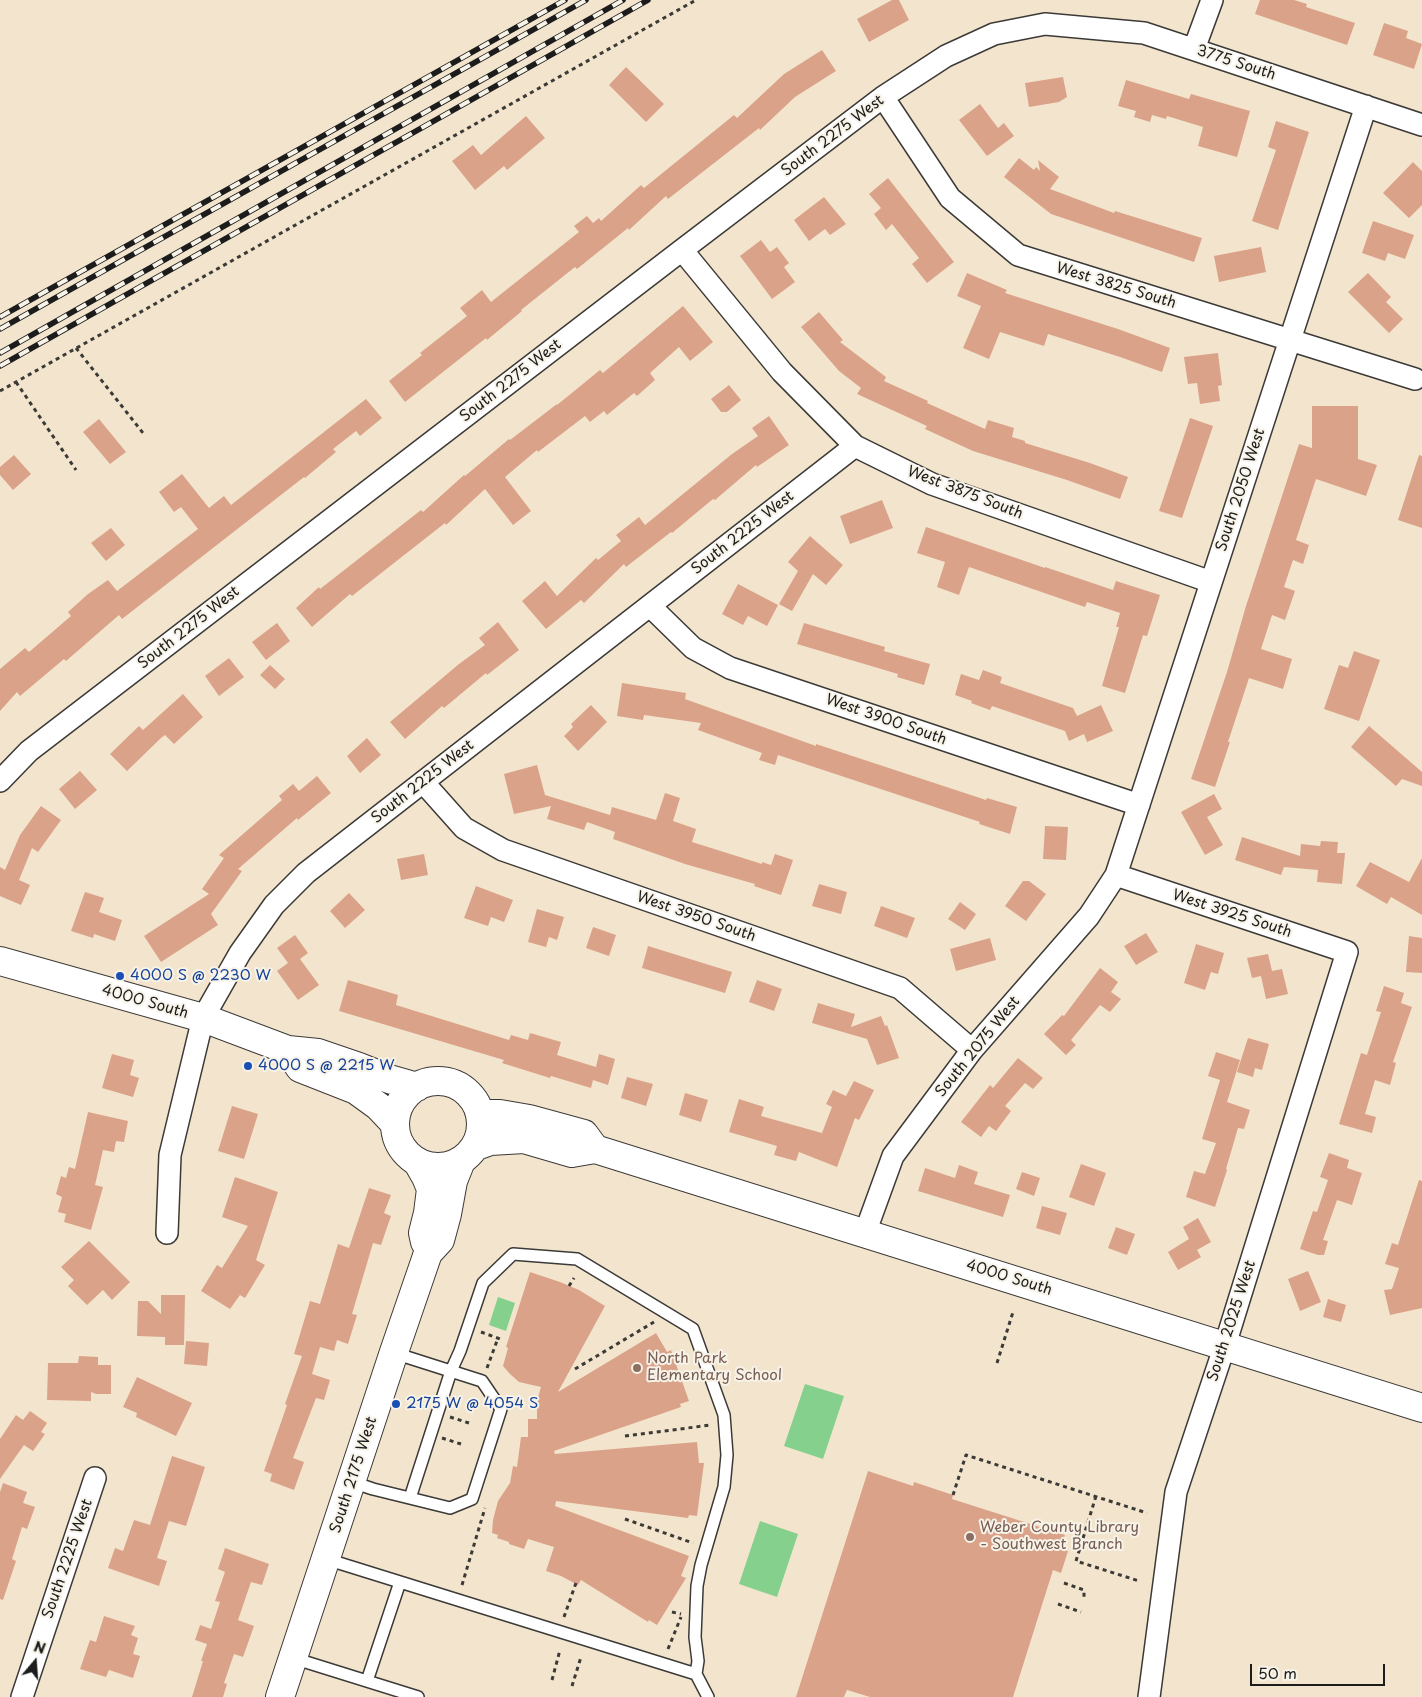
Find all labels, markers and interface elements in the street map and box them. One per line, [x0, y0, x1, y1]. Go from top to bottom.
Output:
street label: 3775 South [1194, 42, 1278, 84]
street label: South 2275 West [778, 92, 888, 180]
street label: West 3825 South [1054, 259, 1178, 313]
street label: South 2275 West [457, 336, 565, 426]
street label: South 2050 West [1213, 426, 1269, 554]
street label: West 3875 South [905, 463, 1025, 523]
street label: South 2225 West [688, 487, 798, 579]
street label: South 2275 West [135, 583, 243, 673]
street label: West 3900 South [823, 691, 949, 749]
street label: South 2225 West [368, 736, 478, 828]
street label: West 3925 South [1170, 886, 1294, 942]
street label: West 3950 South [634, 888, 758, 946]
place label: 4000 S @ 2230 W [130, 967, 271, 985]
marker: 4000 S @ 2230 W [114, 970, 126, 982]
street label: 4000 South [100, 981, 190, 1023]
street label: South 2075 West [932, 993, 1024, 1101]
place label: 4000 S @ 2215 W [258, 1057, 395, 1075]
marker: 4000 S @ 2215 W [242, 1060, 254, 1072]
street label: 4000 South [964, 1256, 1054, 1300]
street label: South 2025 West [1204, 1258, 1260, 1384]
place label: North Park Elementary School [647, 1350, 782, 1385]
marker: North Park Elementary School [631, 1362, 643, 1374]
place label: 2175 W @ 4054 S [406, 1395, 538, 1413]
marker: 2175 W @ 4054 S [390, 1398, 402, 1410]
street label: South 2175 West [327, 1415, 381, 1535]
street label: South 2225 West [39, 1497, 97, 1621]
place label: Weber County Library - Southwest Branch [980, 1519, 1139, 1554]
marker: Weber County Library - Southwest Branch [964, 1531, 976, 1543]
text: N [31, 1636, 48, 1659]
north arrow [10, 1637, 60, 1687]
scale bar [1252, 1654, 1387, 1686]
text: 50 m [1258, 1661, 1297, 1684]

